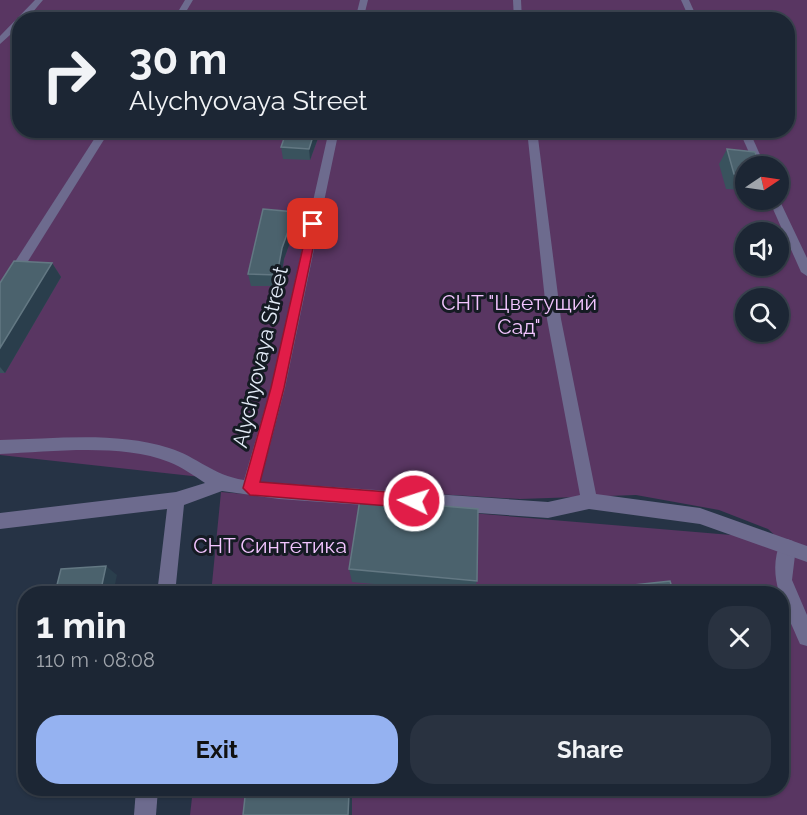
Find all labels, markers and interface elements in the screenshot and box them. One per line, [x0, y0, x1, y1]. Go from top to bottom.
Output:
text: 30 m [129, 35, 227, 84]
icon: right [30, 36, 108, 114]
text: Alychyovaya Street [129, 85, 367, 116]
north arrow [735, 156, 789, 210]
map controls [735, 156, 789, 342]
pin [287, 198, 338, 249]
icon: arrive [296, 207, 329, 240]
button: sound [735, 222, 789, 276]
street label: Alychyovaya Street [227, 264, 293, 450]
button: search [735, 288, 789, 342]
park label: СНТ "Цветущий Сад" [441, 290, 597, 339]
position arrow [382, 469, 446, 533]
park label: СНТ Синтетика [193, 533, 347, 558]
text: 1 min [36, 604, 127, 646]
button: close [708, 606, 771, 669]
text: 110 m · 08:08 [36, 648, 155, 672]
button: Exit [36, 715, 398, 784]
button: Share [410, 715, 771, 784]

